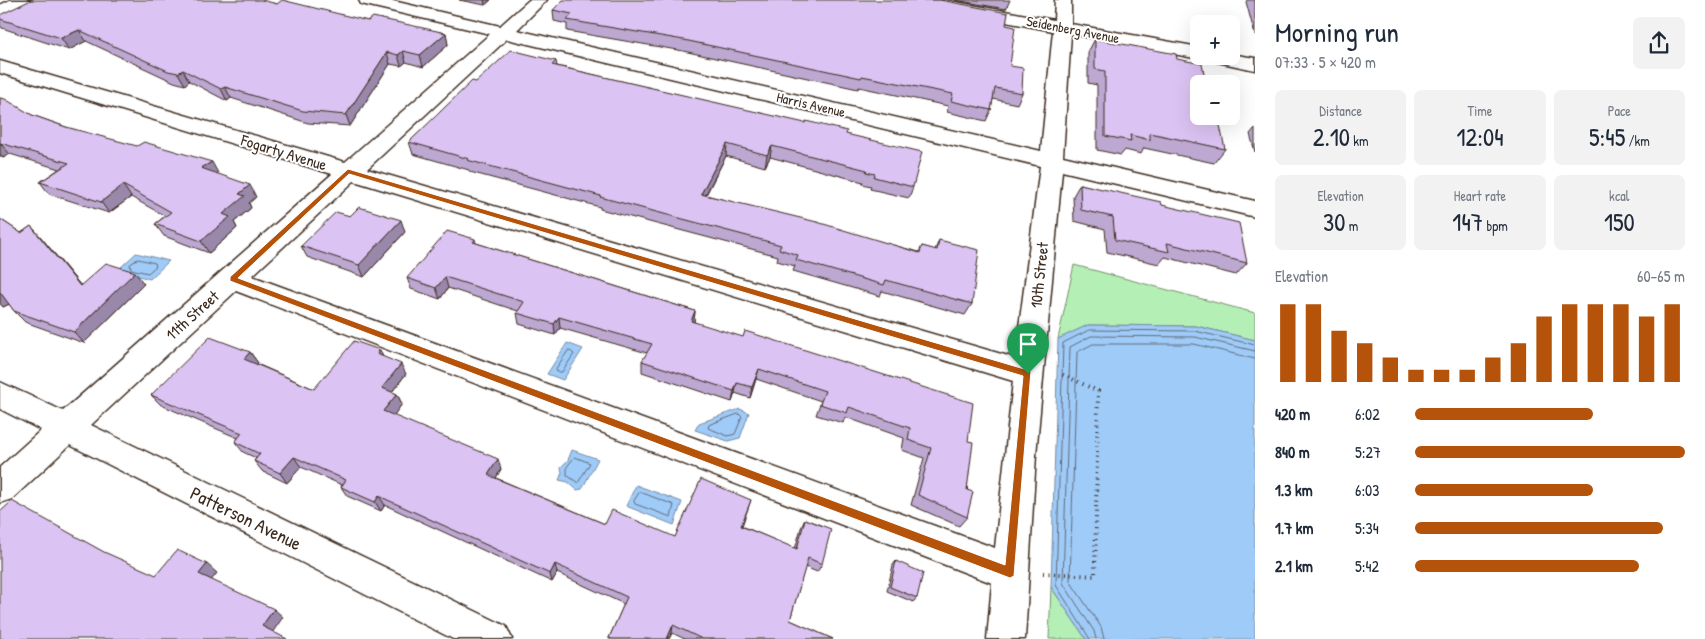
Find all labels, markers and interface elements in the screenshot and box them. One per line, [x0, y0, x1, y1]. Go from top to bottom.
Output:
street label: Seidenberg Avenue [1025, 11, 1121, 48]
text: Morning run [1275, 13, 1399, 51]
map controls [1190, 15, 1240, 125]
button: + [1190, 15, 1240, 65]
button: share [1633, 17, 1685, 69]
text: 07:33 · 5 × 420 m [1275, 51, 1376, 73]
button: − [1190, 75, 1240, 125]
street label: Harris Avenue [775, 87, 848, 121]
text: Distance [1319, 101, 1362, 120]
text: Time [1468, 101, 1492, 120]
text: Pace [1608, 101, 1631, 120]
text: 2.10 [1313, 120, 1350, 154]
text: 12:04 [1456, 120, 1504, 154]
text: 5:45 [1589, 120, 1625, 154]
street label: Fogarty Avenue [237, 128, 330, 176]
text: km [1350, 131, 1369, 150]
text: /km [1625, 131, 1650, 150]
text: Elevation [1317, 186, 1364, 205]
text: Heart rate [1454, 186, 1506, 205]
text: kcal [1609, 186, 1630, 205]
text: 30 [1323, 205, 1345, 239]
text: 147 [1452, 205, 1483, 239]
text: 150 [1604, 205, 1635, 239]
text: m [1345, 216, 1358, 235]
text: bpm [1483, 216, 1508, 235]
street label: 10th Street [1025, 240, 1053, 309]
text: Elevation [1275, 265, 1328, 287]
text: 60–65 m [1637, 265, 1685, 287]
street label: 11th Street [161, 285, 224, 345]
pin [1007, 323, 1049, 374]
icon: arrive [1014, 330, 1042, 358]
text: 420 m [1275, 403, 1310, 425]
text: 6:02 [1355, 403, 1380, 425]
text: 840 m [1275, 441, 1310, 463]
text: 5:27 [1355, 441, 1381, 463]
text: 1.3 km [1275, 479, 1313, 501]
text: 6:03 [1355, 479, 1379, 501]
street label: Patterson Avenue [186, 480, 306, 556]
text: 1.7 km [1275, 517, 1313, 539]
text: 5:34 [1355, 517, 1379, 539]
text: 2.1 km [1275, 555, 1313, 577]
text: 5:42 [1355, 555, 1379, 577]

